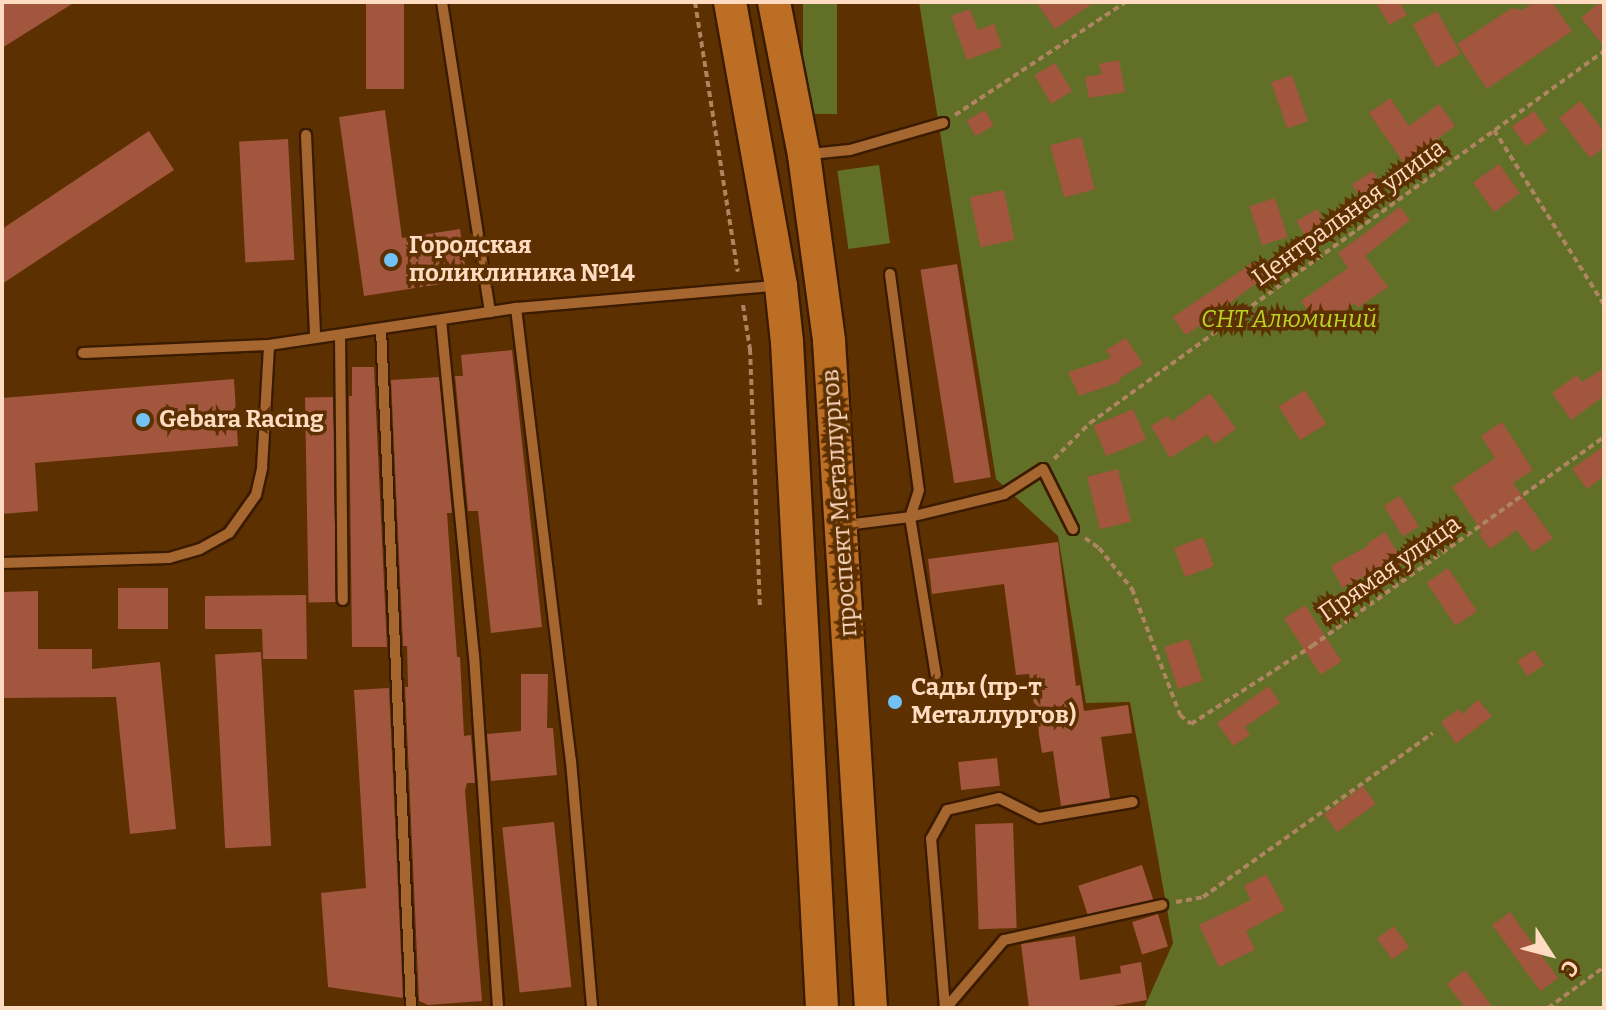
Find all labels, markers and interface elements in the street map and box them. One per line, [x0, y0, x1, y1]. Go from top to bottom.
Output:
street label: Центральная улица [1247, 133, 1451, 293]
place label: Городская поликлиника №14 [409, 232, 635, 288]
marker: Городская поликлиника №14 [380, 249, 402, 271]
park label: СНТ Алюминий [1201, 306, 1377, 334]
street label: проспект Металлургов [816, 368, 864, 638]
place label: Gebara Racing [159, 406, 324, 434]
marker: Gebara Racing [134, 411, 152, 429]
street label: Прямая улица [1314, 510, 1466, 628]
place label: Сады (пр-т Металлургов) [911, 674, 1076, 730]
marker: Сады (пр-т Металлургов) [886, 693, 904, 711]
north arrow [1510, 914, 1590, 994]
text: С [1555, 955, 1585, 982]

